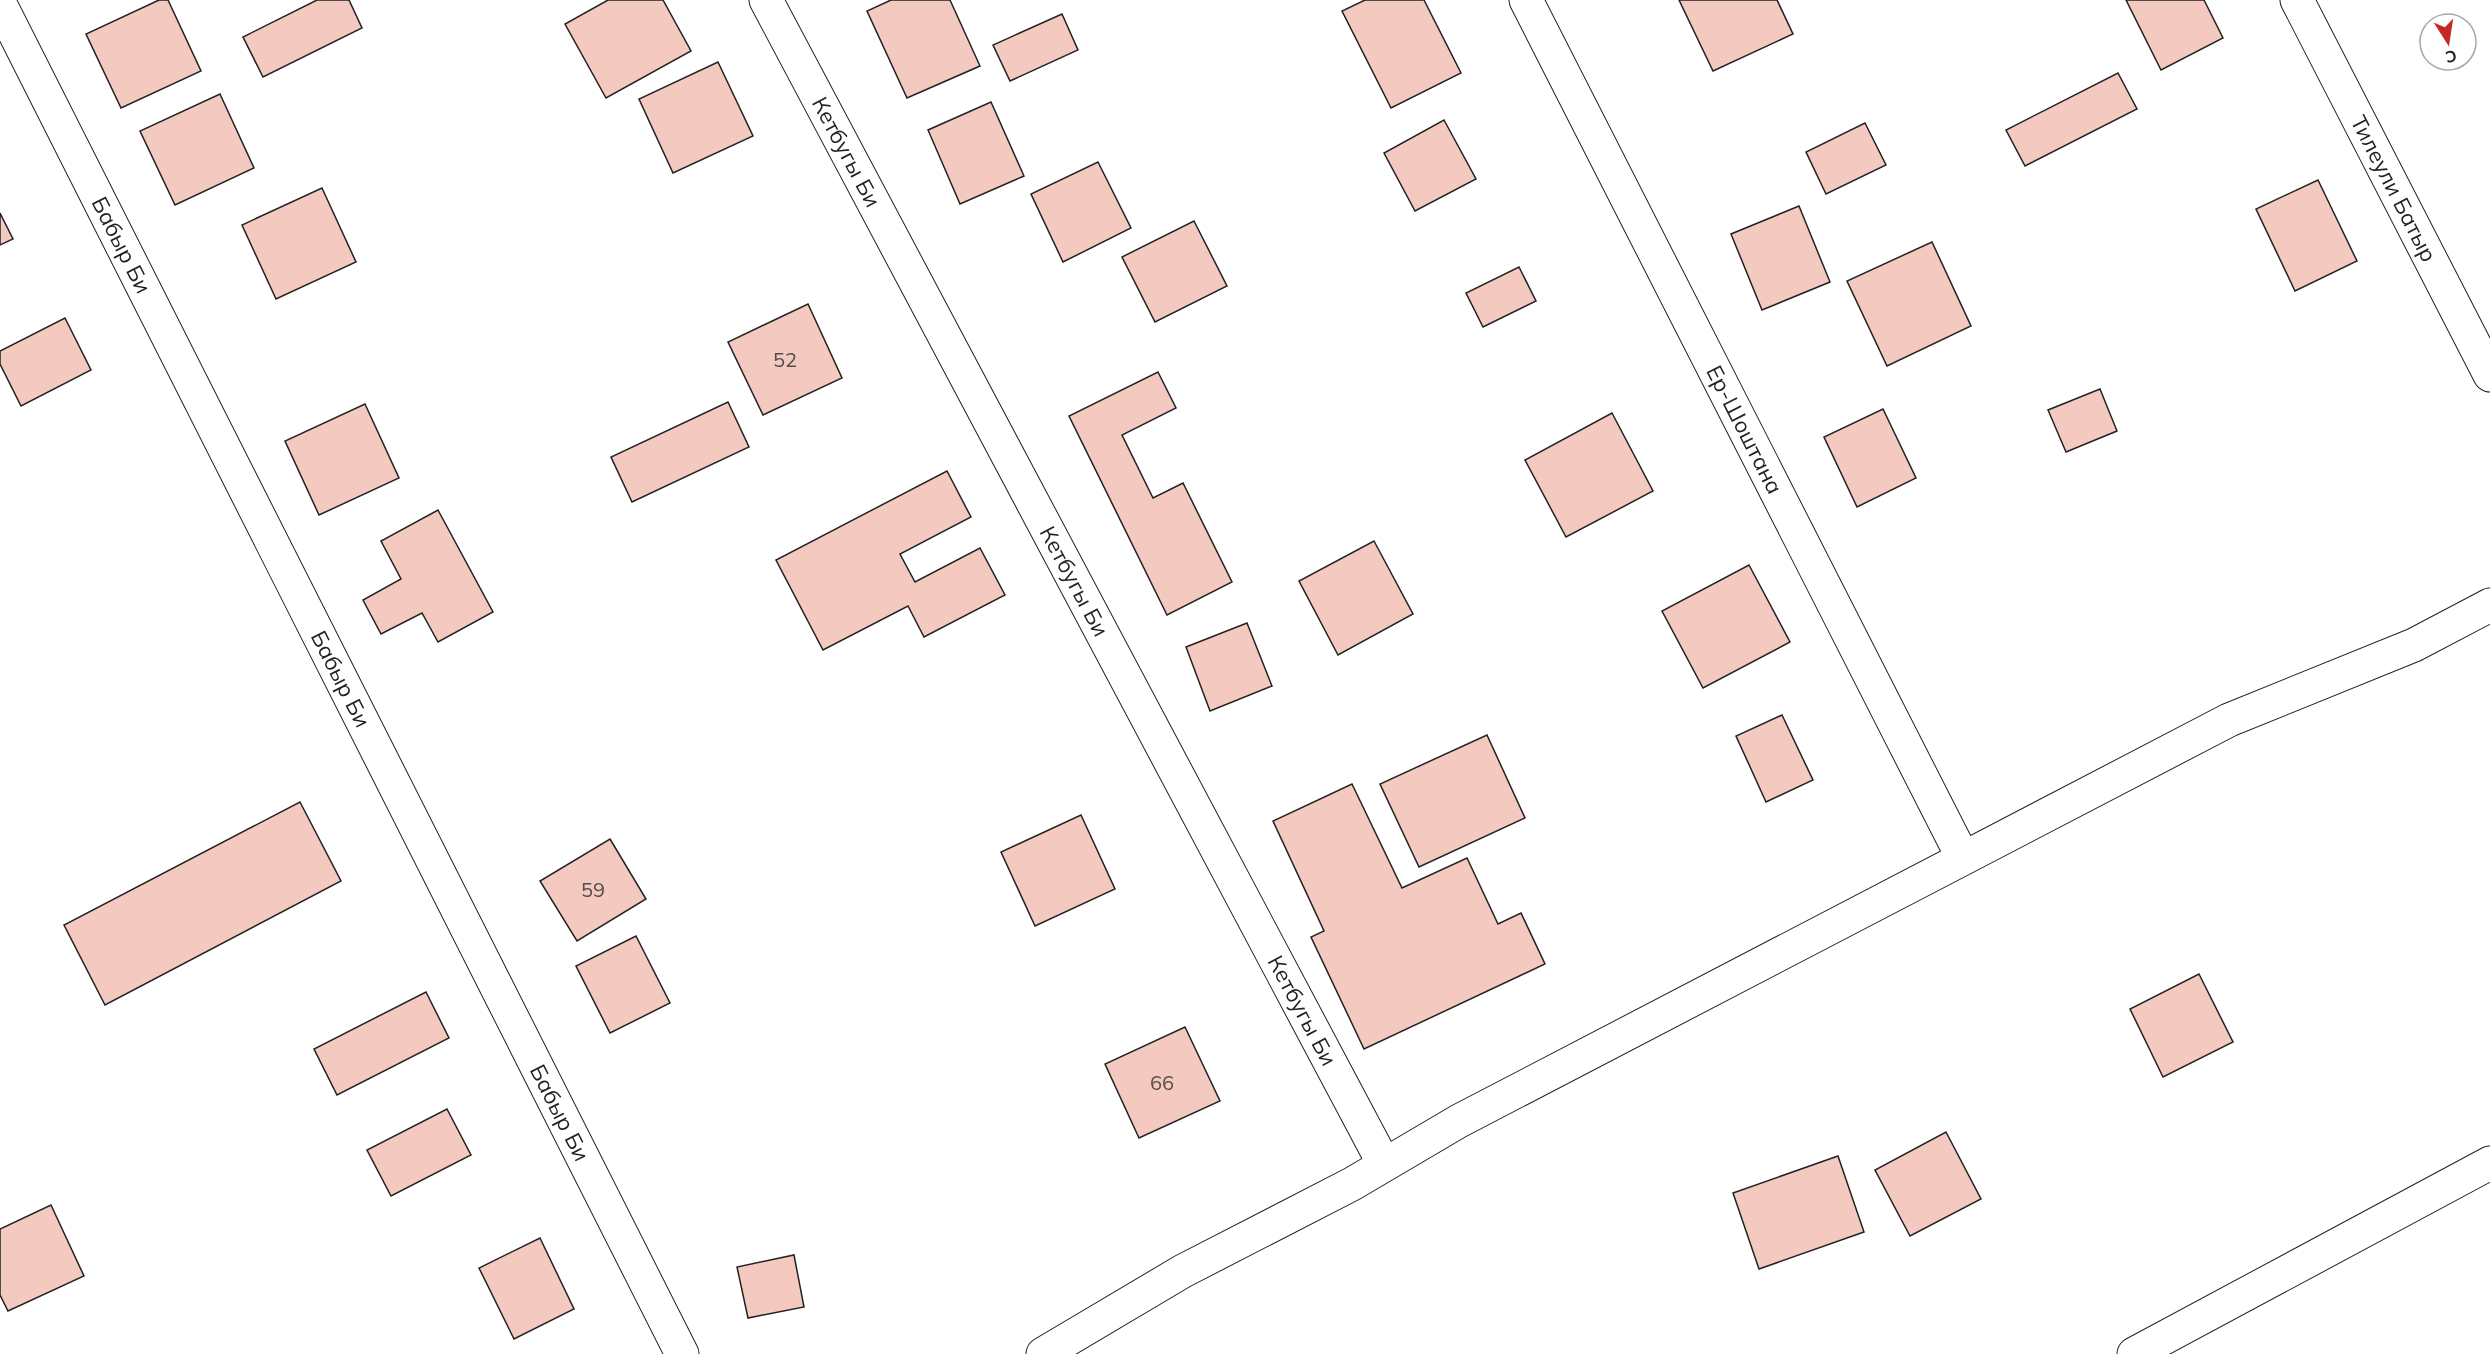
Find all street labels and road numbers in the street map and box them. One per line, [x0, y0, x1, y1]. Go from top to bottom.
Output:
street label: Кетбугы Би [806, 92, 887, 212]
street label: Тилеули Батыр [2345, 111, 2443, 266]
street label: Бабыр Би [86, 192, 158, 298]
street label: Ер-Шоштана [1700, 360, 1789, 499]
street label: Кетбугы Би [1034, 521, 1115, 641]
street label: Бабыр Би [305, 626, 377, 732]
street label: Кетбугы Би [1262, 950, 1343, 1070]
street label: Бабыр Би [524, 1060, 596, 1166]

